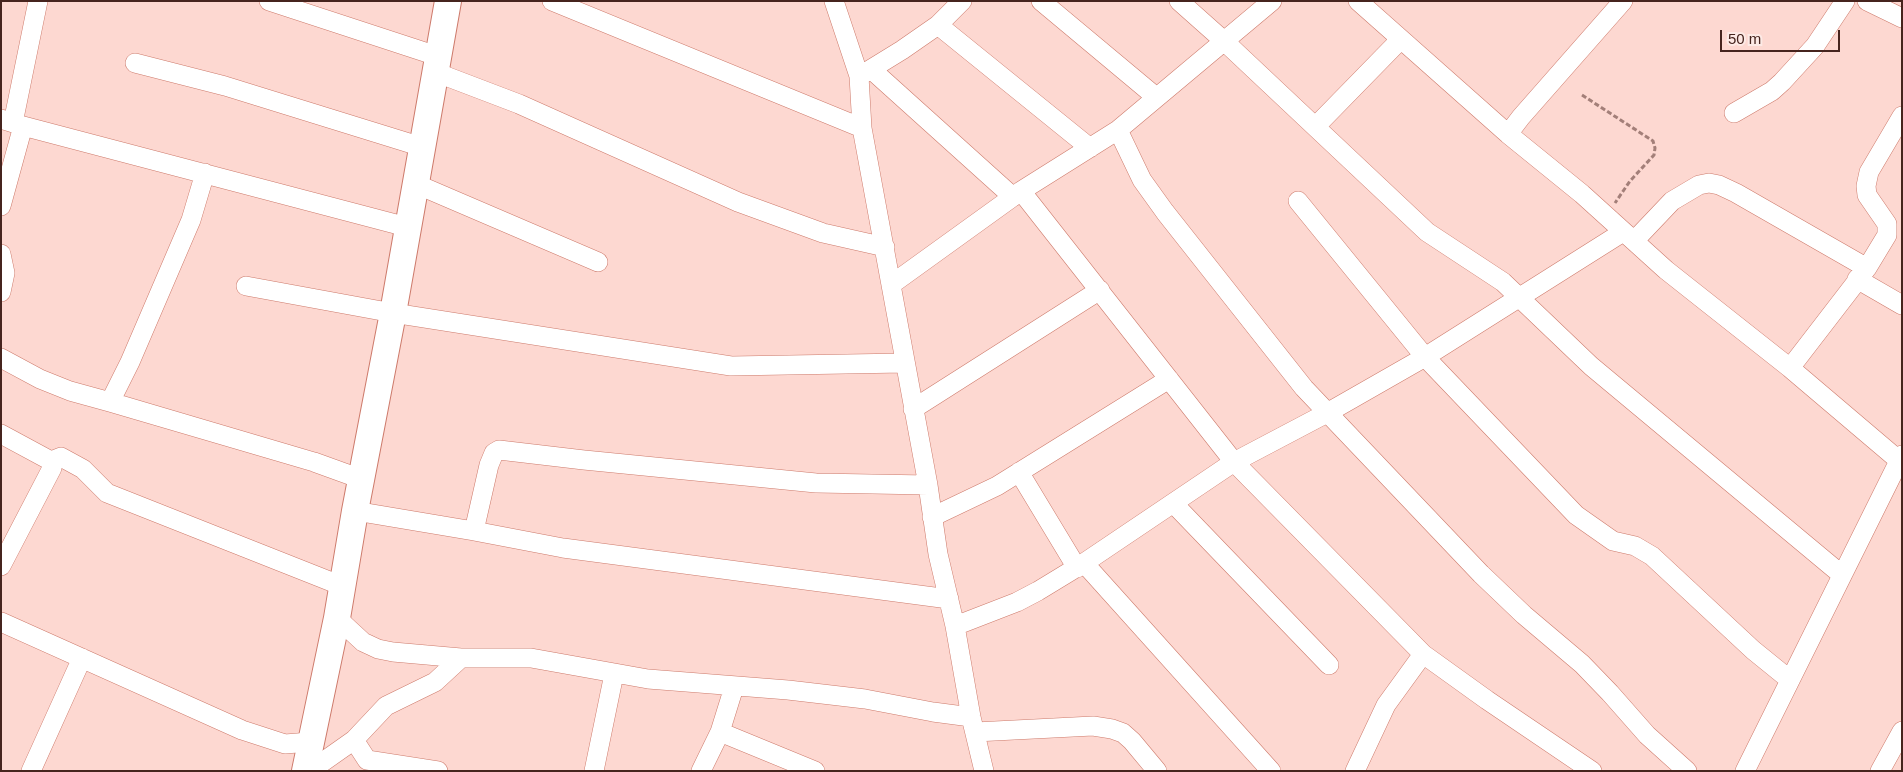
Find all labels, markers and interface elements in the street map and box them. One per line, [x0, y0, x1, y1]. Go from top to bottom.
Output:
scale bar [1723, 20, 1843, 52]
text: 50 m [1728, 30, 1761, 47]

